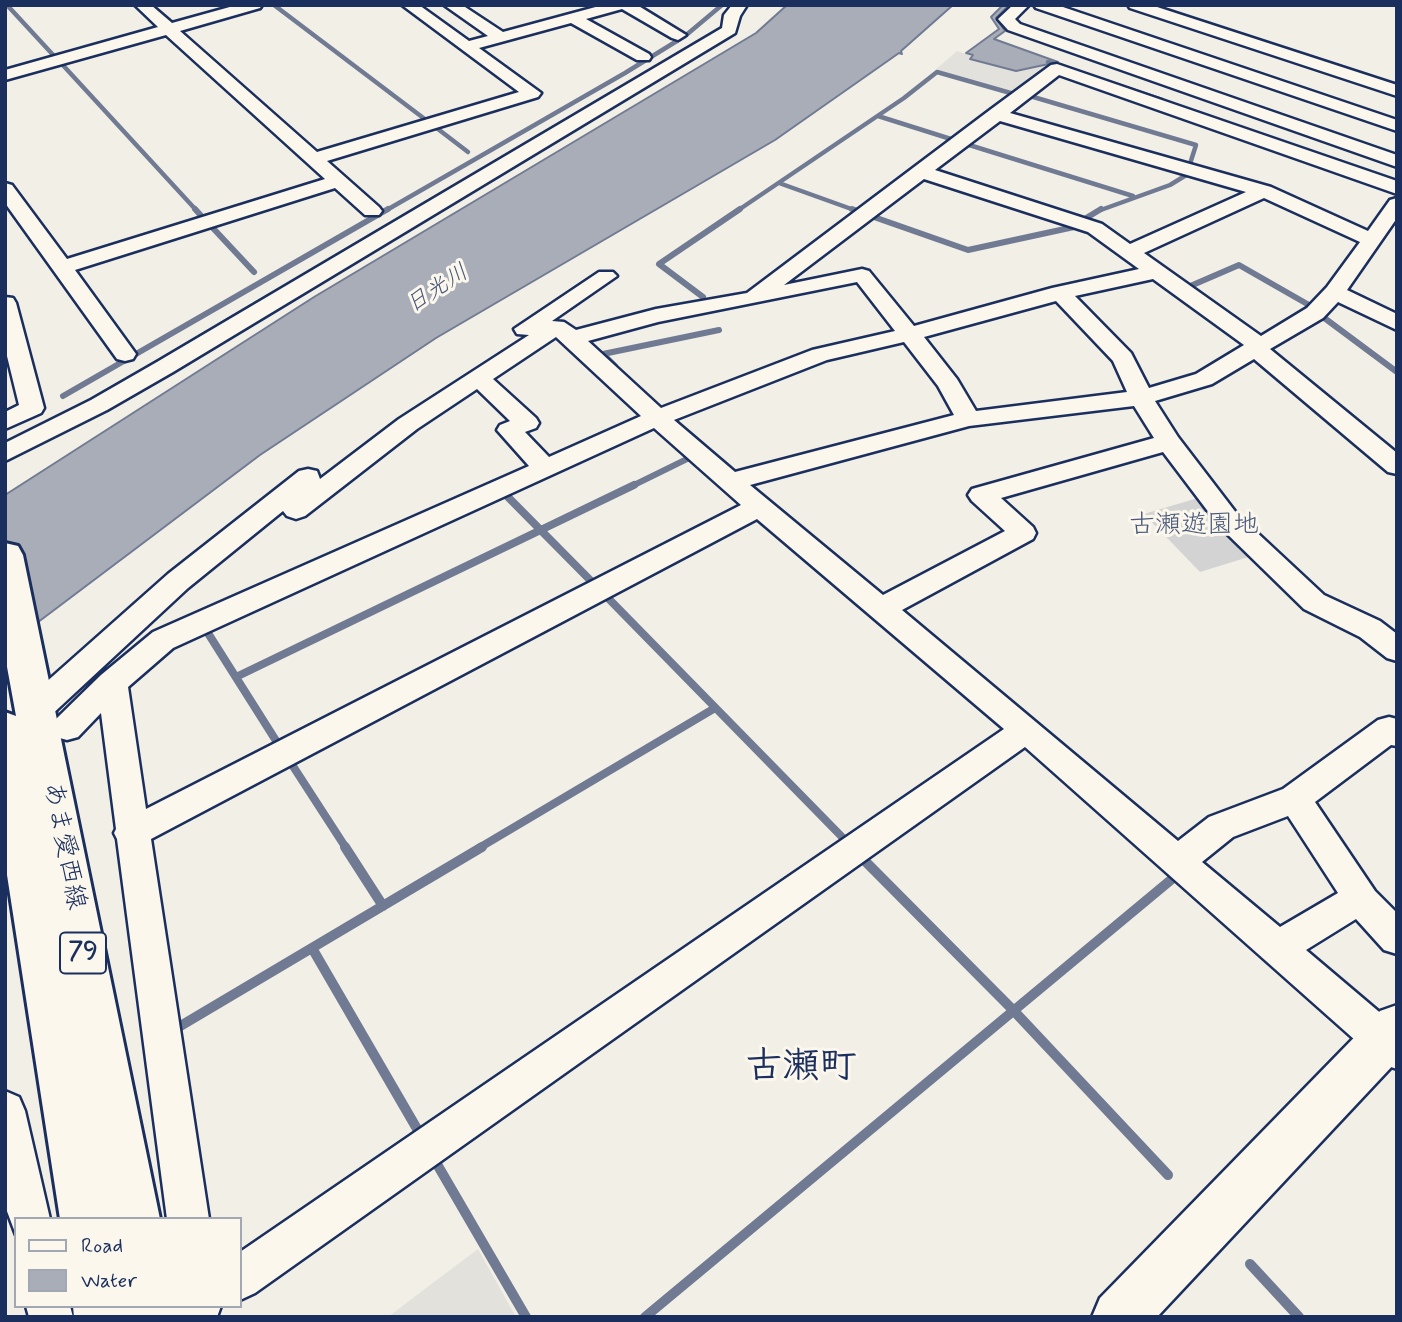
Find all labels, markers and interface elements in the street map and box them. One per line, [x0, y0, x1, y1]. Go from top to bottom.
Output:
water label: 日光川 [402, 260, 474, 320]
park label: 古瀬遊園地 [1129, 511, 1259, 543]
street label: あま愛西線 [35, 779, 91, 913]
road number: 79 [60, 932, 106, 973]
district label: 古瀬町 [746, 1047, 856, 1091]
legend [14, 1217, 242, 1308]
text: Road [81, 1232, 123, 1260]
text: Water [81, 1267, 137, 1295]

